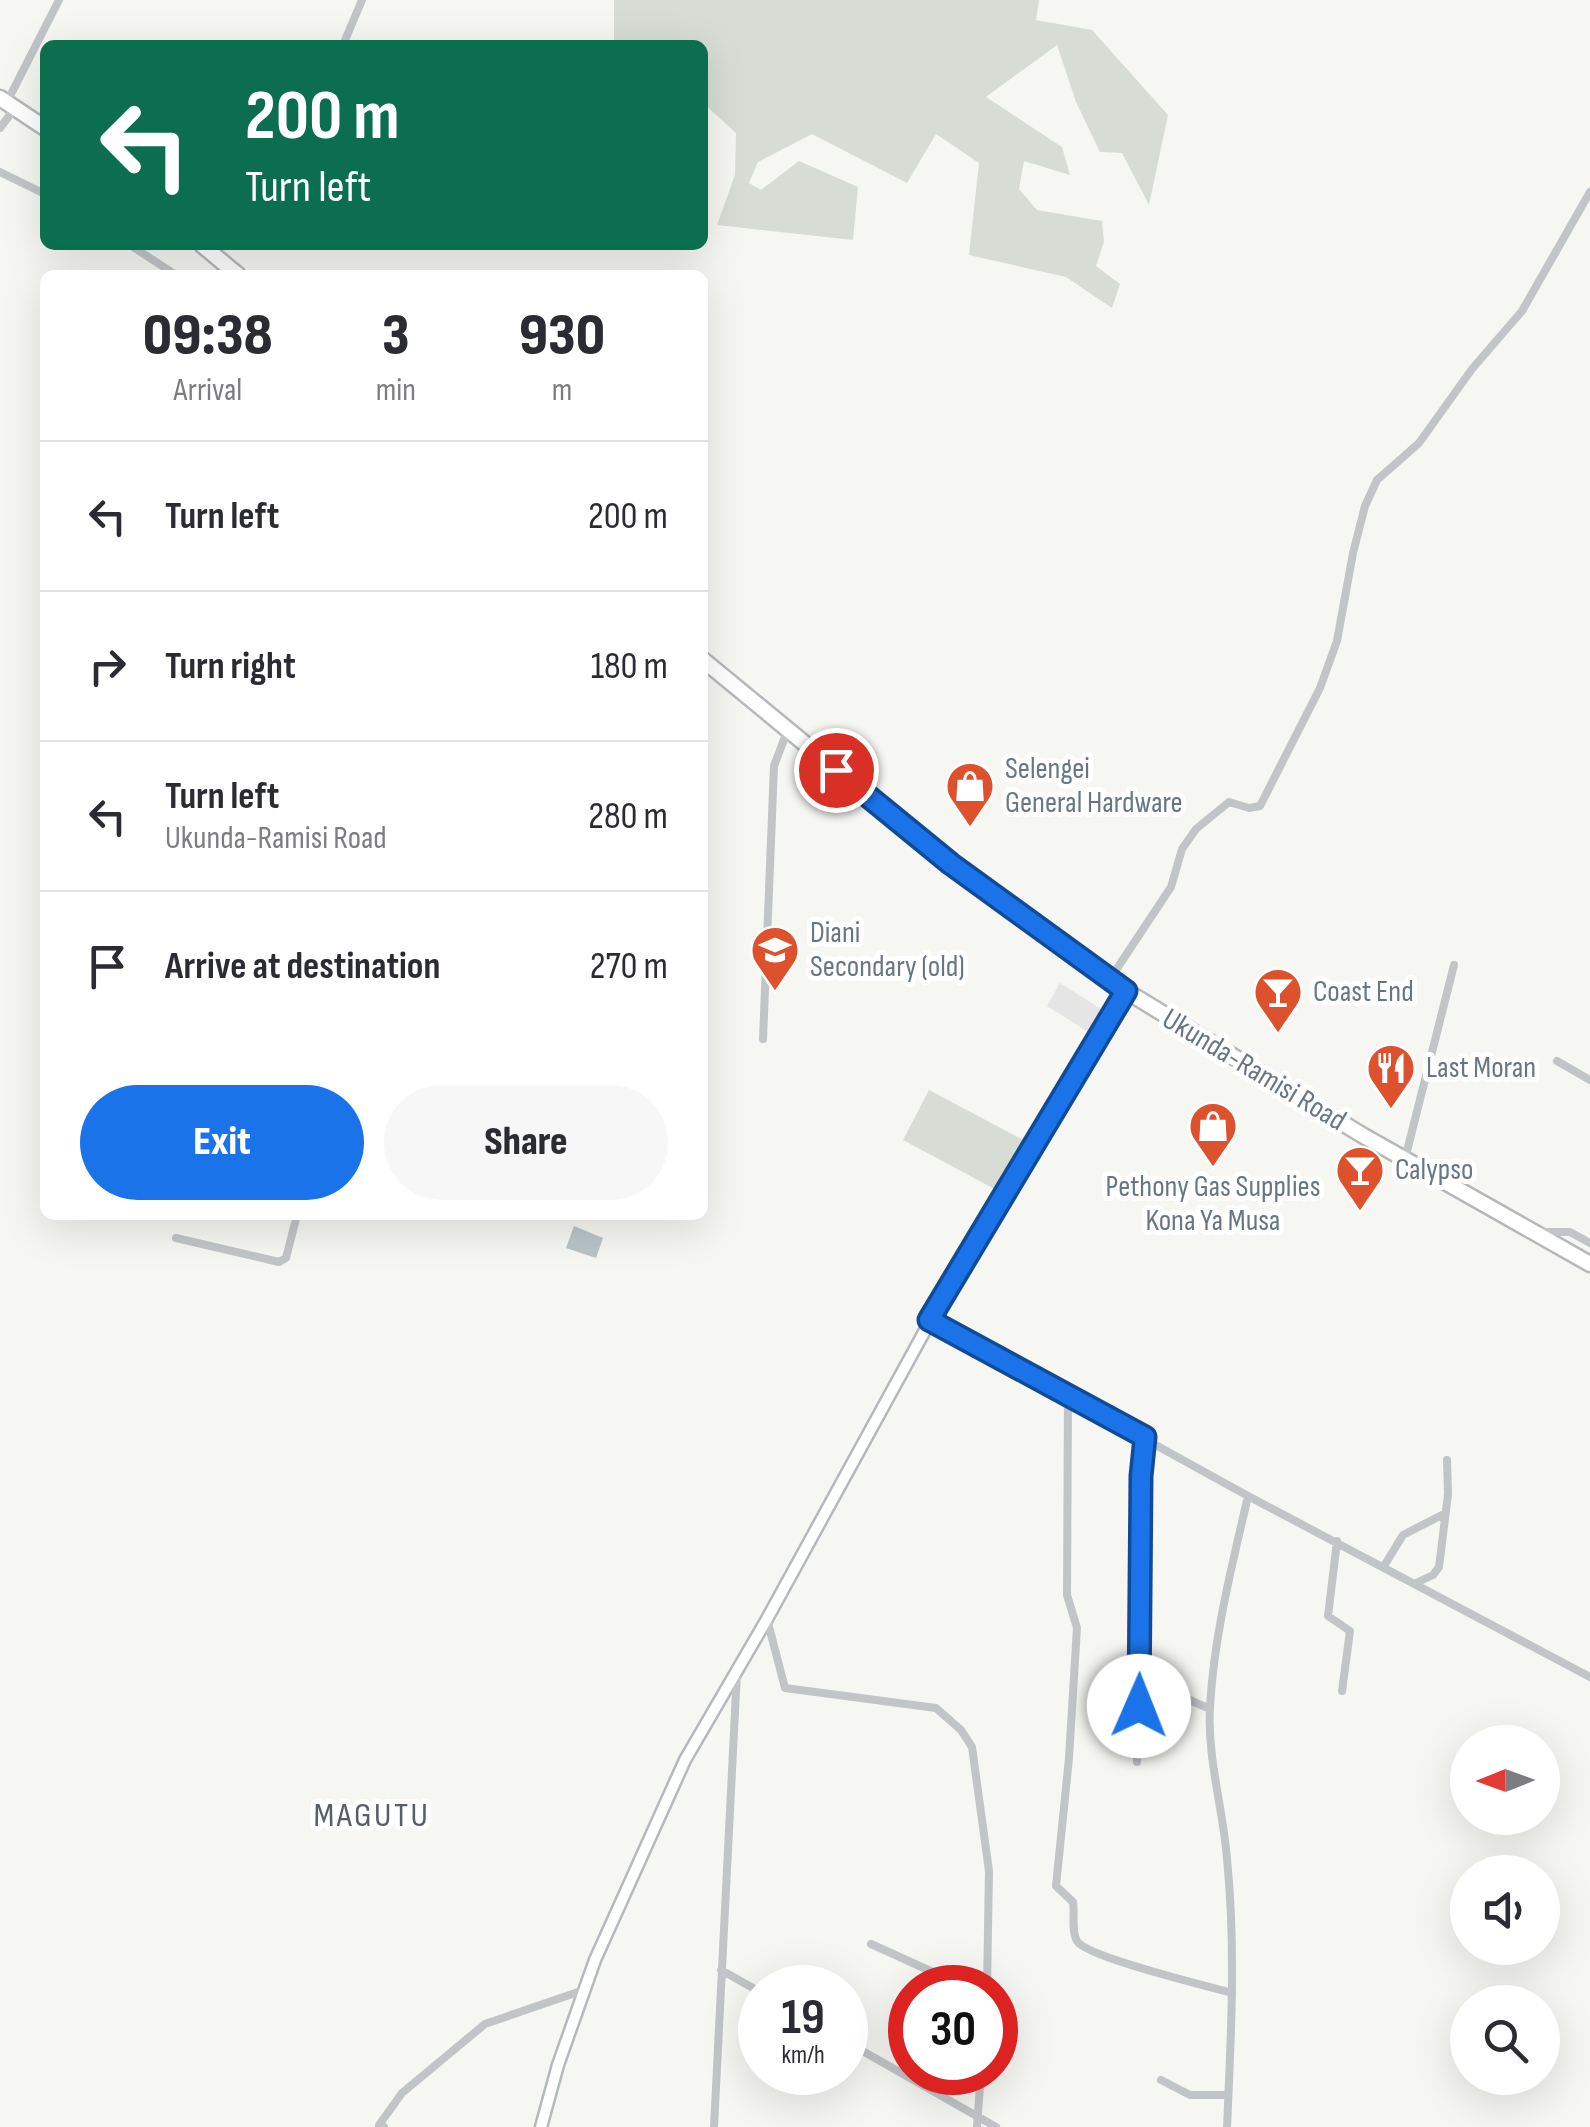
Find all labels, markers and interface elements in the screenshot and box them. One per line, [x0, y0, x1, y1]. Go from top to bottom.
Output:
text: 200 m [245, 75, 400, 159]
icon: left [80, 80, 210, 210]
text: Turn left [245, 160, 371, 215]
text: 09:38 [143, 300, 273, 372]
text: 3 [382, 300, 410, 372]
text: 930 [519, 300, 605, 372]
text: Arrival [173, 371, 242, 410]
text: min [376, 371, 416, 410]
text: m [552, 371, 572, 410]
icon: left [80, 489, 135, 544]
text: Turn left [165, 494, 279, 539]
text: 200 m [588, 494, 668, 539]
icon: right [80, 639, 135, 694]
text: Turn right [165, 644, 296, 689]
text: 180 m [591, 644, 668, 689]
pin [794, 728, 879, 813]
icon: arrive [809, 743, 864, 798]
place label: Selengei General Hardware [1005, 751, 1183, 821]
shop icon: Selengei General Hardware [944, 760, 996, 828]
text: Turn left [165, 774, 279, 819]
icon: left [80, 789, 135, 844]
text: 280 m [588, 794, 668, 839]
text: Ukunda-Ramisi Road [165, 819, 387, 858]
place label: Diani Secondary (old) [810, 915, 965, 985]
school or university icon: Diani Secondary (old) [749, 924, 801, 992]
icon: arrive [80, 939, 135, 994]
text: Arrive at destination [165, 944, 440, 989]
text: 270 m [590, 944, 668, 989]
bar icon: Coast End [1252, 966, 1304, 1034]
place label: Coast End [1313, 974, 1414, 1010]
street label: Ukunda-Ramisi Road [1156, 1001, 1352, 1139]
restaurant icon: Last Moran [1365, 1042, 1417, 1110]
place label: Last Moran [1426, 1050, 1536, 1086]
button: Exit [80, 1085, 364, 1200]
button: Share [384, 1085, 668, 1200]
shop icon: Pethony Gas Supplies Kona Ya Musa [1187, 1100, 1239, 1168]
bar icon: Calypso [1334, 1144, 1386, 1212]
place label: Calypso [1395, 1152, 1473, 1188]
place label: Pethony Gas Supplies Kona Ya Musa [1106, 1169, 1320, 1239]
position arrow [1087, 1654, 1191, 1758]
north arrow [1450, 1725, 1560, 1835]
map controls [1450, 1725, 1560, 2095]
district label: MAGUTU [314, 1794, 430, 1837]
button: sound [1450, 1855, 1560, 1965]
speed limit sign: 30 [888, 1965, 1018, 2095]
button: search [1450, 1985, 1560, 2095]
text: 19 [781, 1988, 825, 2048]
text: km/h [781, 2040, 825, 2071]

